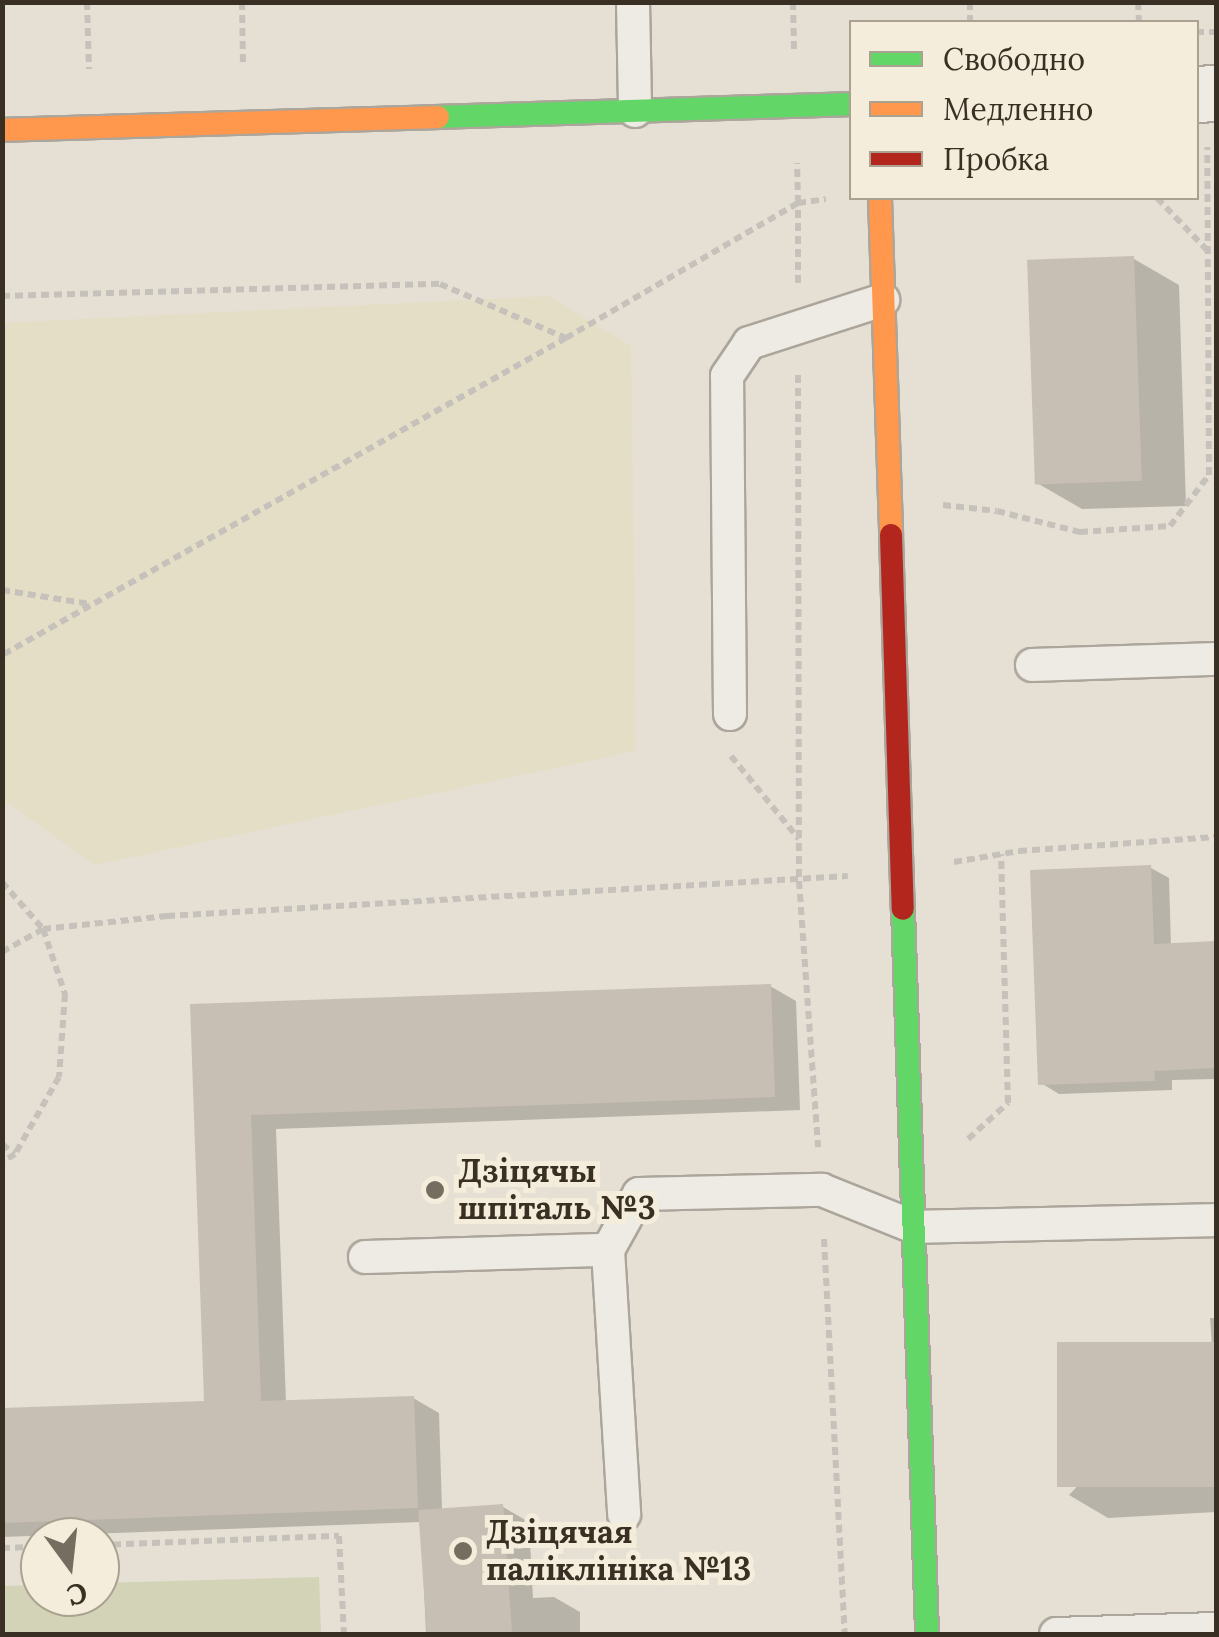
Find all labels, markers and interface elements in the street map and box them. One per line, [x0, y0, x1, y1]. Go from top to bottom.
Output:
legend [849, 20, 1199, 200]
text: Свободно [943, 40, 1085, 78]
text: Медленно [943, 90, 1093, 128]
text: Пробка [943, 140, 1049, 178]
place label: Дзіцячы шпіталь №3 [458, 1153, 656, 1228]
marker: Дзіцячы шпіталь №3 [422, 1177, 448, 1203]
place label: Дзіцячая паліклініка №13 [486, 1514, 751, 1589]
north arrow [20, 1517, 120, 1617]
marker: Дзіцячая паліклініка №13 [450, 1538, 476, 1564]
text: С [63, 1574, 91, 1614]

